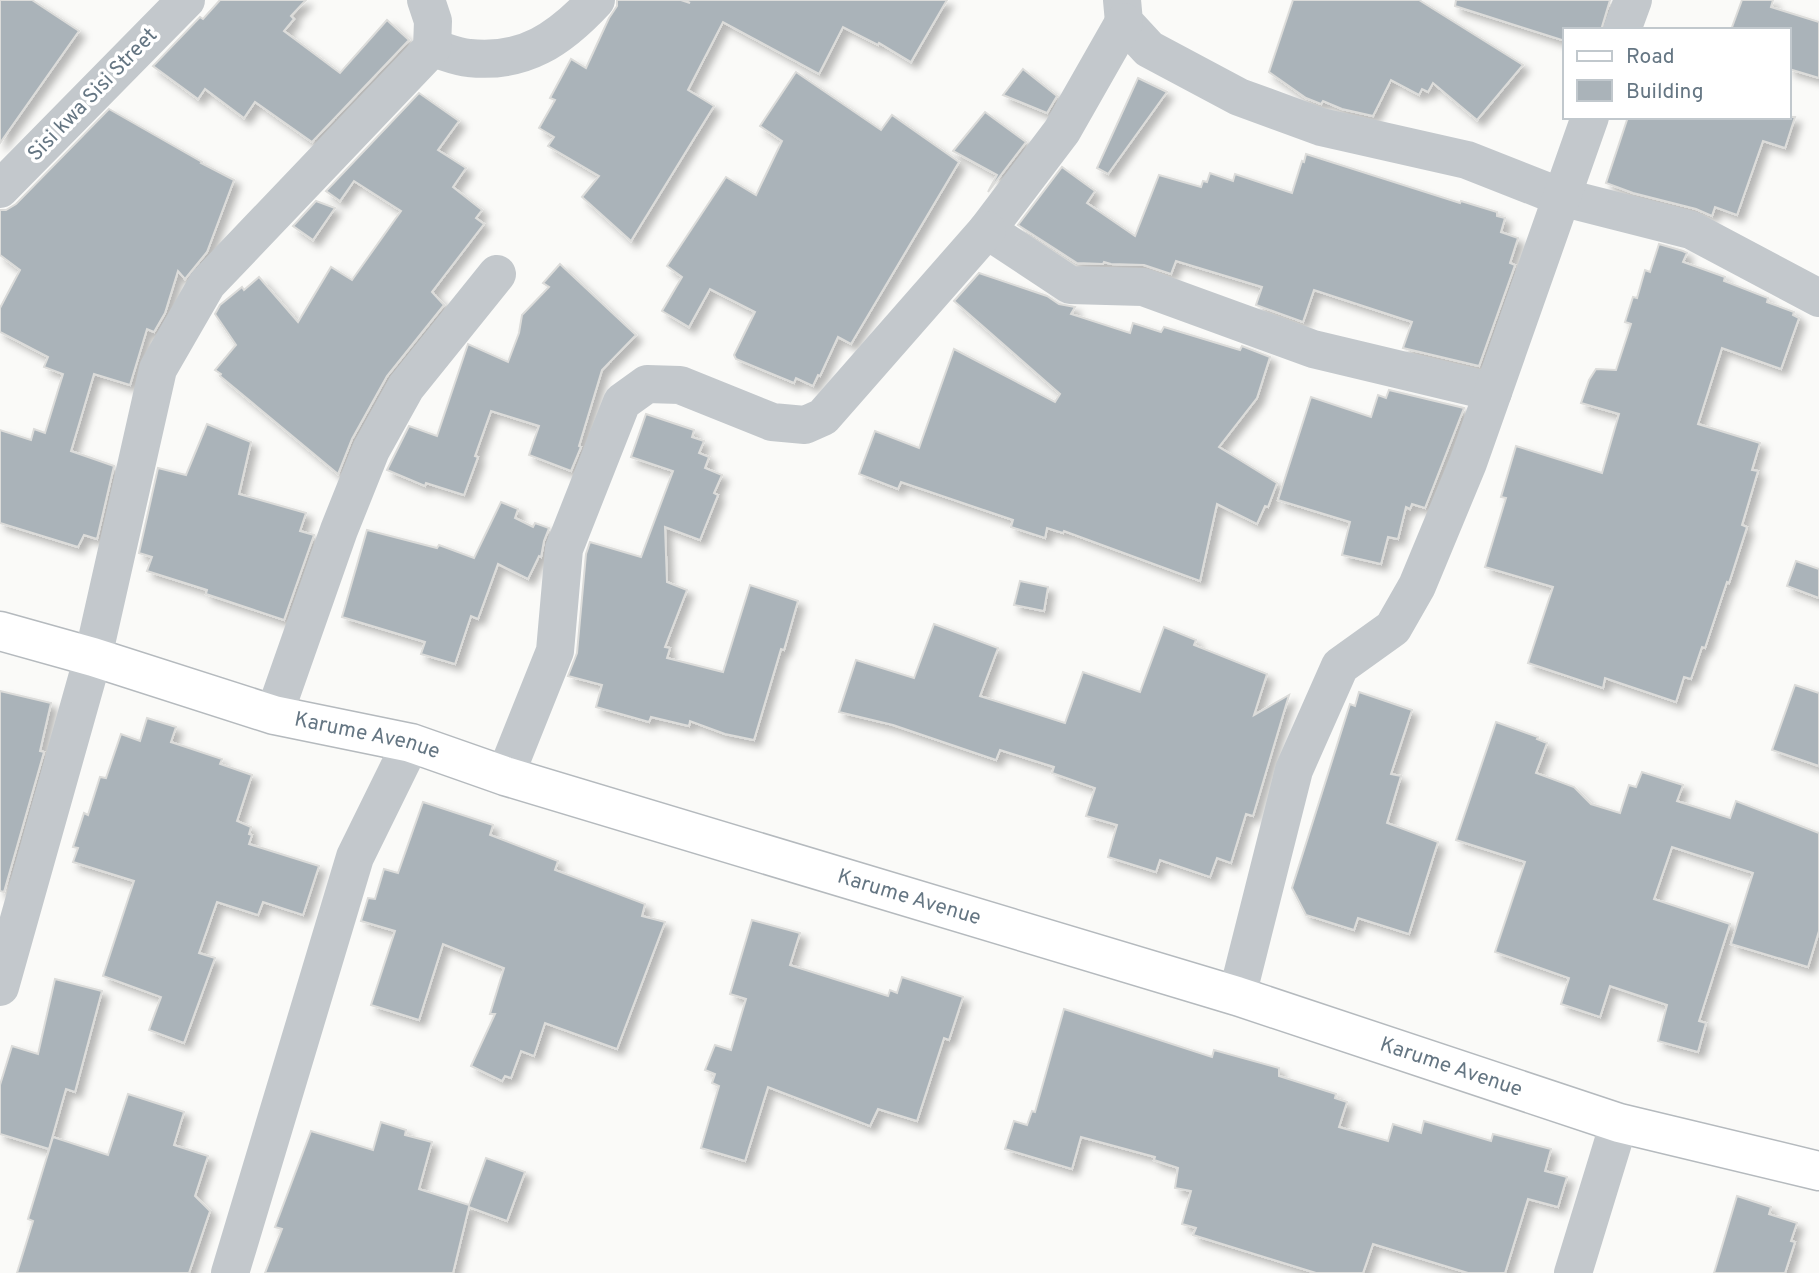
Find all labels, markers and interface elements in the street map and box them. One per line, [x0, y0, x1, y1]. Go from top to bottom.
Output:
street label: Sisi kwa Sisi Street [22, 23, 164, 167]
legend [1563, 28, 1791, 119]
text: Road [1626, 44, 1675, 71]
text: Building [1626, 79, 1704, 106]
street label: Karume Avenue [292, 706, 444, 766]
street label: Karume Avenue [834, 863, 984, 932]
street label: Karume Avenue [1376, 1031, 1526, 1103]

